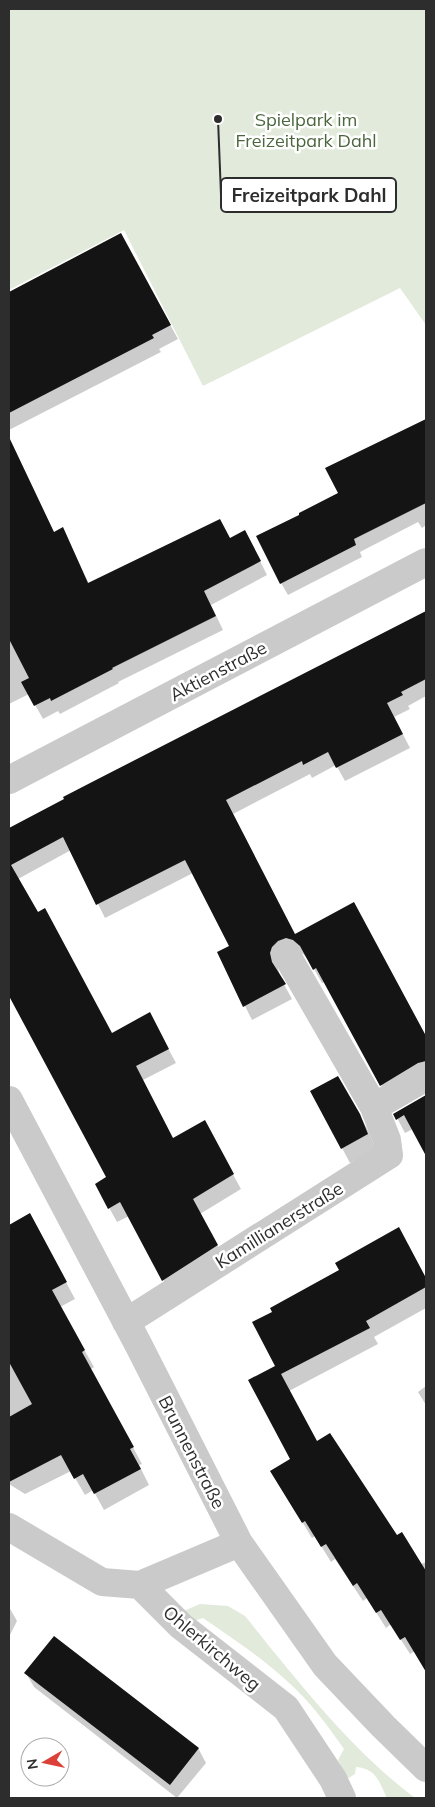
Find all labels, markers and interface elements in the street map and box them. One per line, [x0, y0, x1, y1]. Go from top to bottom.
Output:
park label: Spielpark im Freizeitpark Dahl [235, 108, 377, 152]
callout: Freizeitpark Dahl [221, 178, 396, 212]
text: Freizeitpark Dahl [231, 183, 387, 207]
street label: Aktienstraße [165, 636, 271, 706]
street label: Kamillianerstraße [211, 1176, 347, 1274]
street label: Brunnenstraße [154, 1391, 230, 1513]
street label: Ohlerkirchweg [158, 1600, 266, 1696]
north arrow [20, 1737, 70, 1787]
text: N [22, 1757, 42, 1771]

